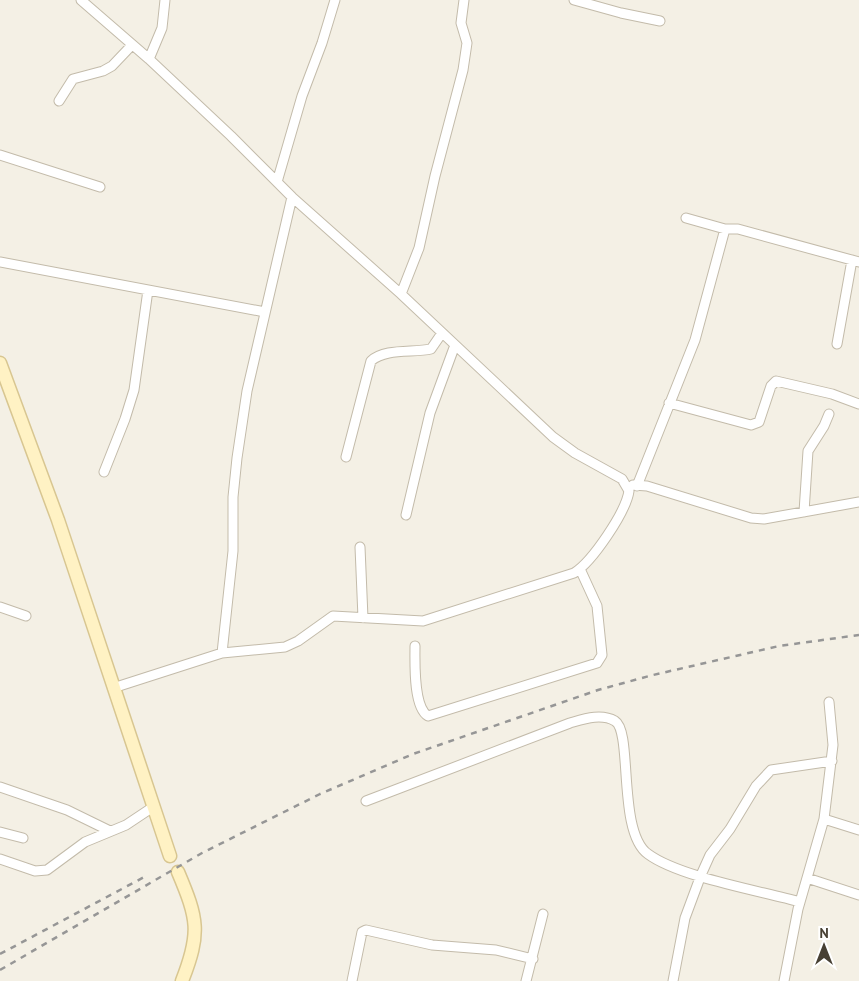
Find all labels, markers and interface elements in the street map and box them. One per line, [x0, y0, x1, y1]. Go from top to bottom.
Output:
north arrow [799, 921, 849, 971]
text: N [819, 924, 829, 942]

